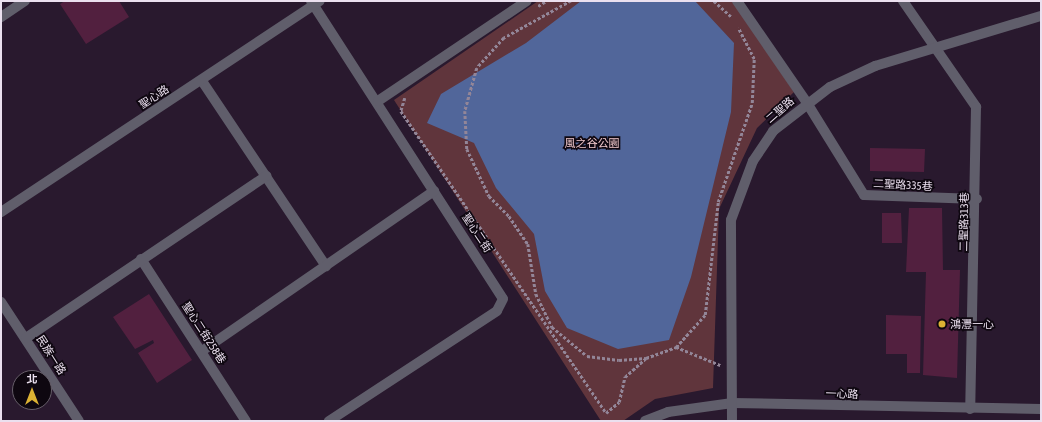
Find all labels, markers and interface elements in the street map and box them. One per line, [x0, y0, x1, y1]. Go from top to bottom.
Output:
street label: 聖心路 [137, 82, 171, 112]
street label: 二聖路 [763, 94, 797, 126]
park label: 風之谷公園 [565, 136, 619, 150]
street label: 二聖路335巷 [873, 177, 933, 193]
street label: 二聖路313巷 [957, 192, 971, 252]
street label: 聖心二街 [459, 211, 495, 255]
street label: 聖心二街258巷 [179, 300, 229, 366]
place label: 鴻灃一心 [950, 317, 994, 331]
marker: 鴻灃一心 [937, 319, 947, 329]
street label: 民族一路 [33, 333, 69, 377]
north arrow [12, 370, 52, 410]
text: 北 [27, 373, 38, 385]
street label: 一心路 [825, 387, 859, 401]

